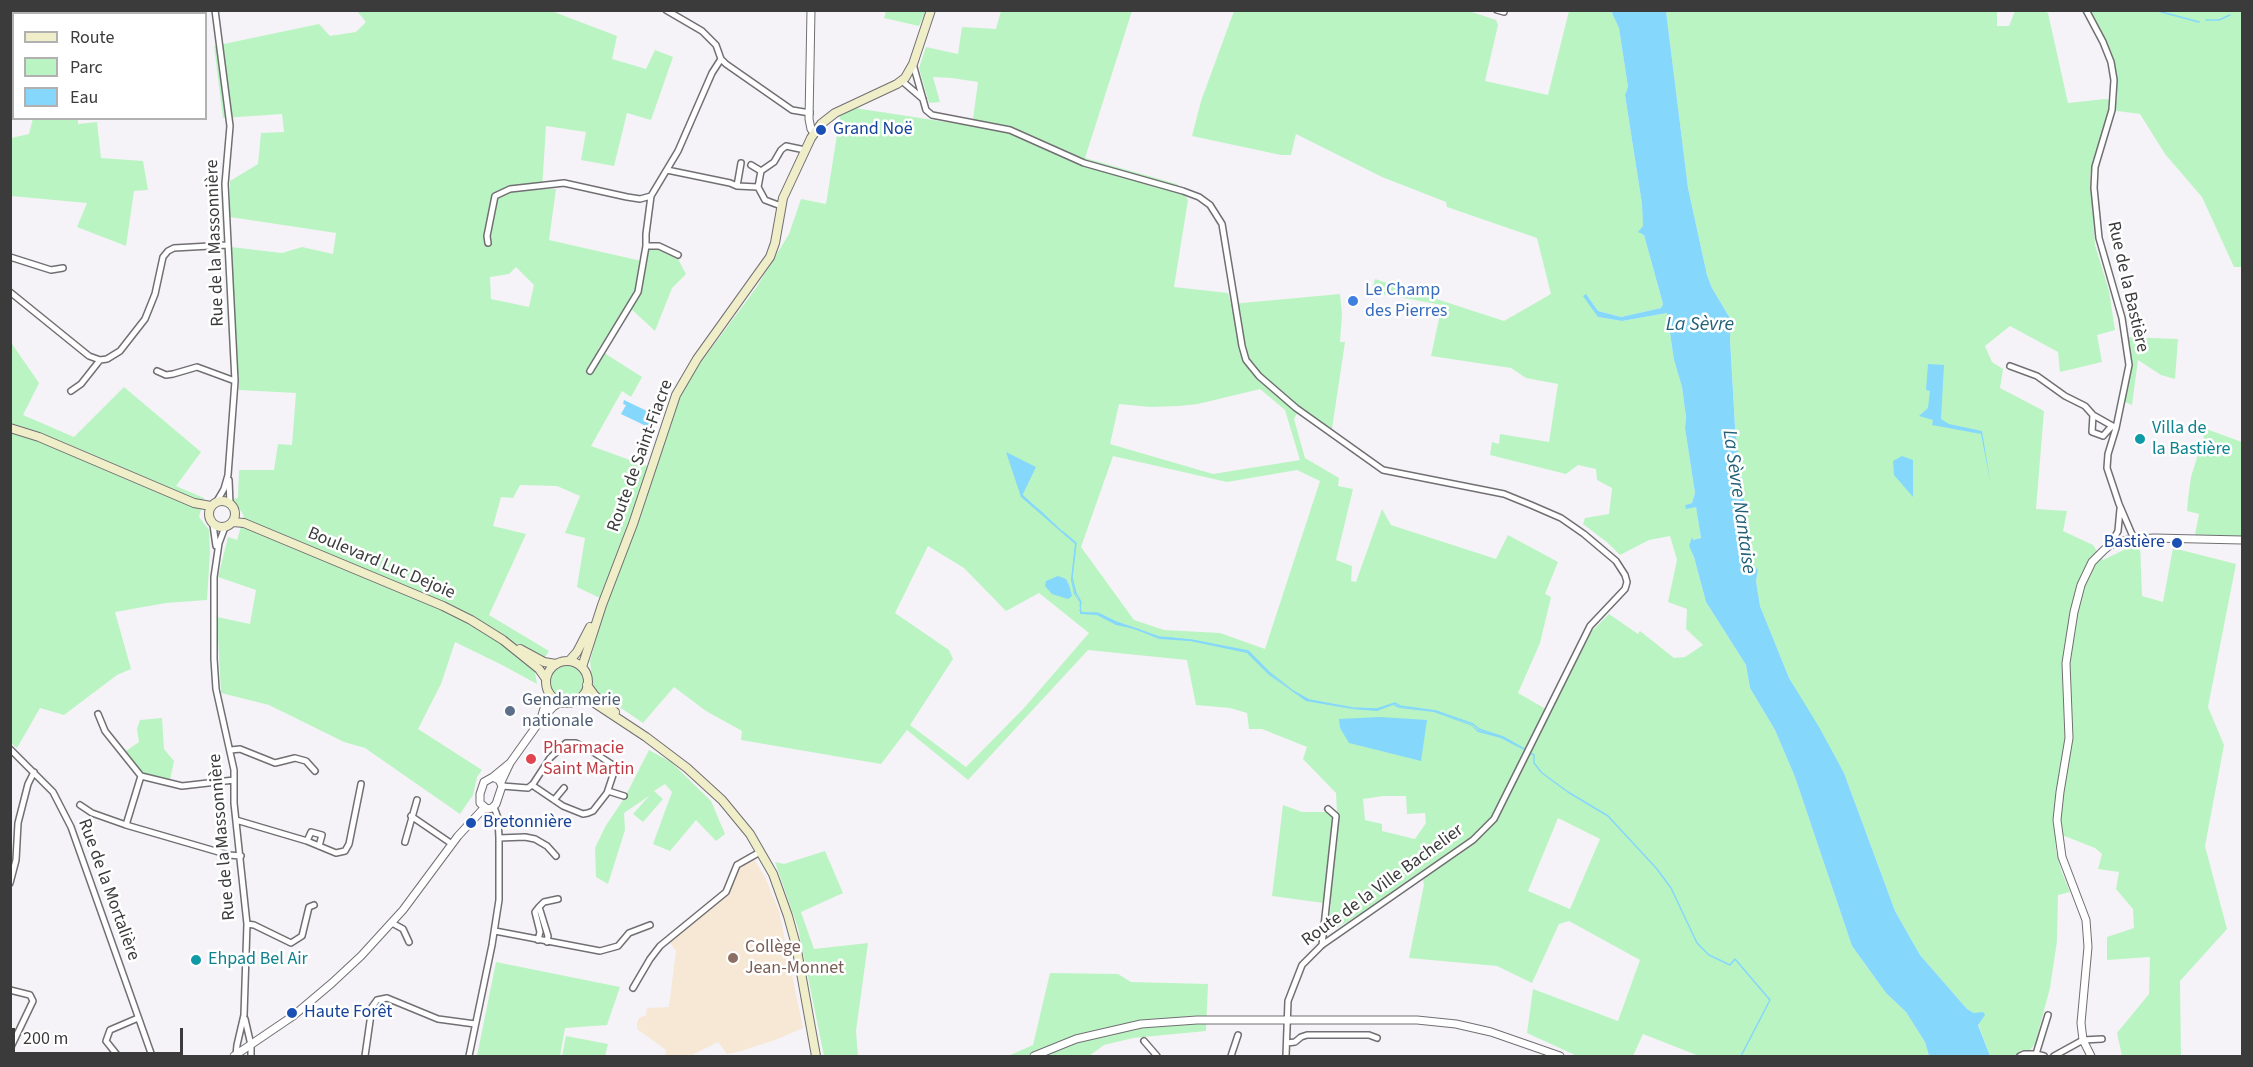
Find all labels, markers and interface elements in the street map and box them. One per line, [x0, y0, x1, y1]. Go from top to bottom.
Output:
legend [12, 12, 207, 120]
text: Route [70, 25, 114, 50]
text: Parc [70, 55, 103, 80]
text: Eau [70, 85, 98, 110]
place label: Grand Noë [833, 119, 913, 141]
marker: Grand Noë [814, 123, 828, 137]
street label: Rue de la Massonnière [202, 159, 230, 327]
street label: Rue de la Bastière [2101, 219, 2153, 355]
place label: Le Champ des Pierres [1365, 280, 1447, 322]
marker: Le Champ des Pierres [1346, 294, 1360, 308]
water label: La Sèvre [1666, 314, 1734, 338]
street label: Route de Saint-Fiacre [603, 377, 679, 535]
place label: Villa de la Bastière [2152, 418, 2231, 460]
water label: La Sèvre Nantaise [1716, 428, 1760, 576]
marker: Villa de la Bastière [2133, 432, 2147, 446]
street label: Boulevard Luc Dejoie [304, 523, 458, 605]
place label: Bastière [2104, 532, 2165, 554]
marker: Bastière [2170, 536, 2184, 550]
place label: Gendarmerie nationale [522, 690, 621, 732]
marker: Gendarmerie nationale [503, 704, 517, 718]
place label: Pharmacie Saint Martin [543, 738, 634, 780]
marker: Pharmacie Saint Martin [524, 752, 538, 766]
street label: Rue de la Massonnière [205, 753, 241, 921]
place label: Bretonnière [483, 812, 572, 834]
street label: Rue de la Mortalière [72, 816, 144, 964]
marker: Bretonnière [464, 816, 478, 830]
street label: Route de la Ville Bachelier [1298, 820, 1468, 952]
place label: Collège Jean-Monnet [745, 937, 844, 980]
place label: Ehpad Bel Air [208, 949, 308, 971]
marker: Collège Jean-Monnet [726, 951, 740, 965]
marker: Ehpad Bel Air [189, 953, 203, 967]
place label: Haute Forêt [304, 1002, 392, 1024]
marker: Haute Forêt [285, 1006, 299, 1020]
scale bar [15, 1016, 186, 1054]
text: 200 m [23, 1026, 68, 1051]

